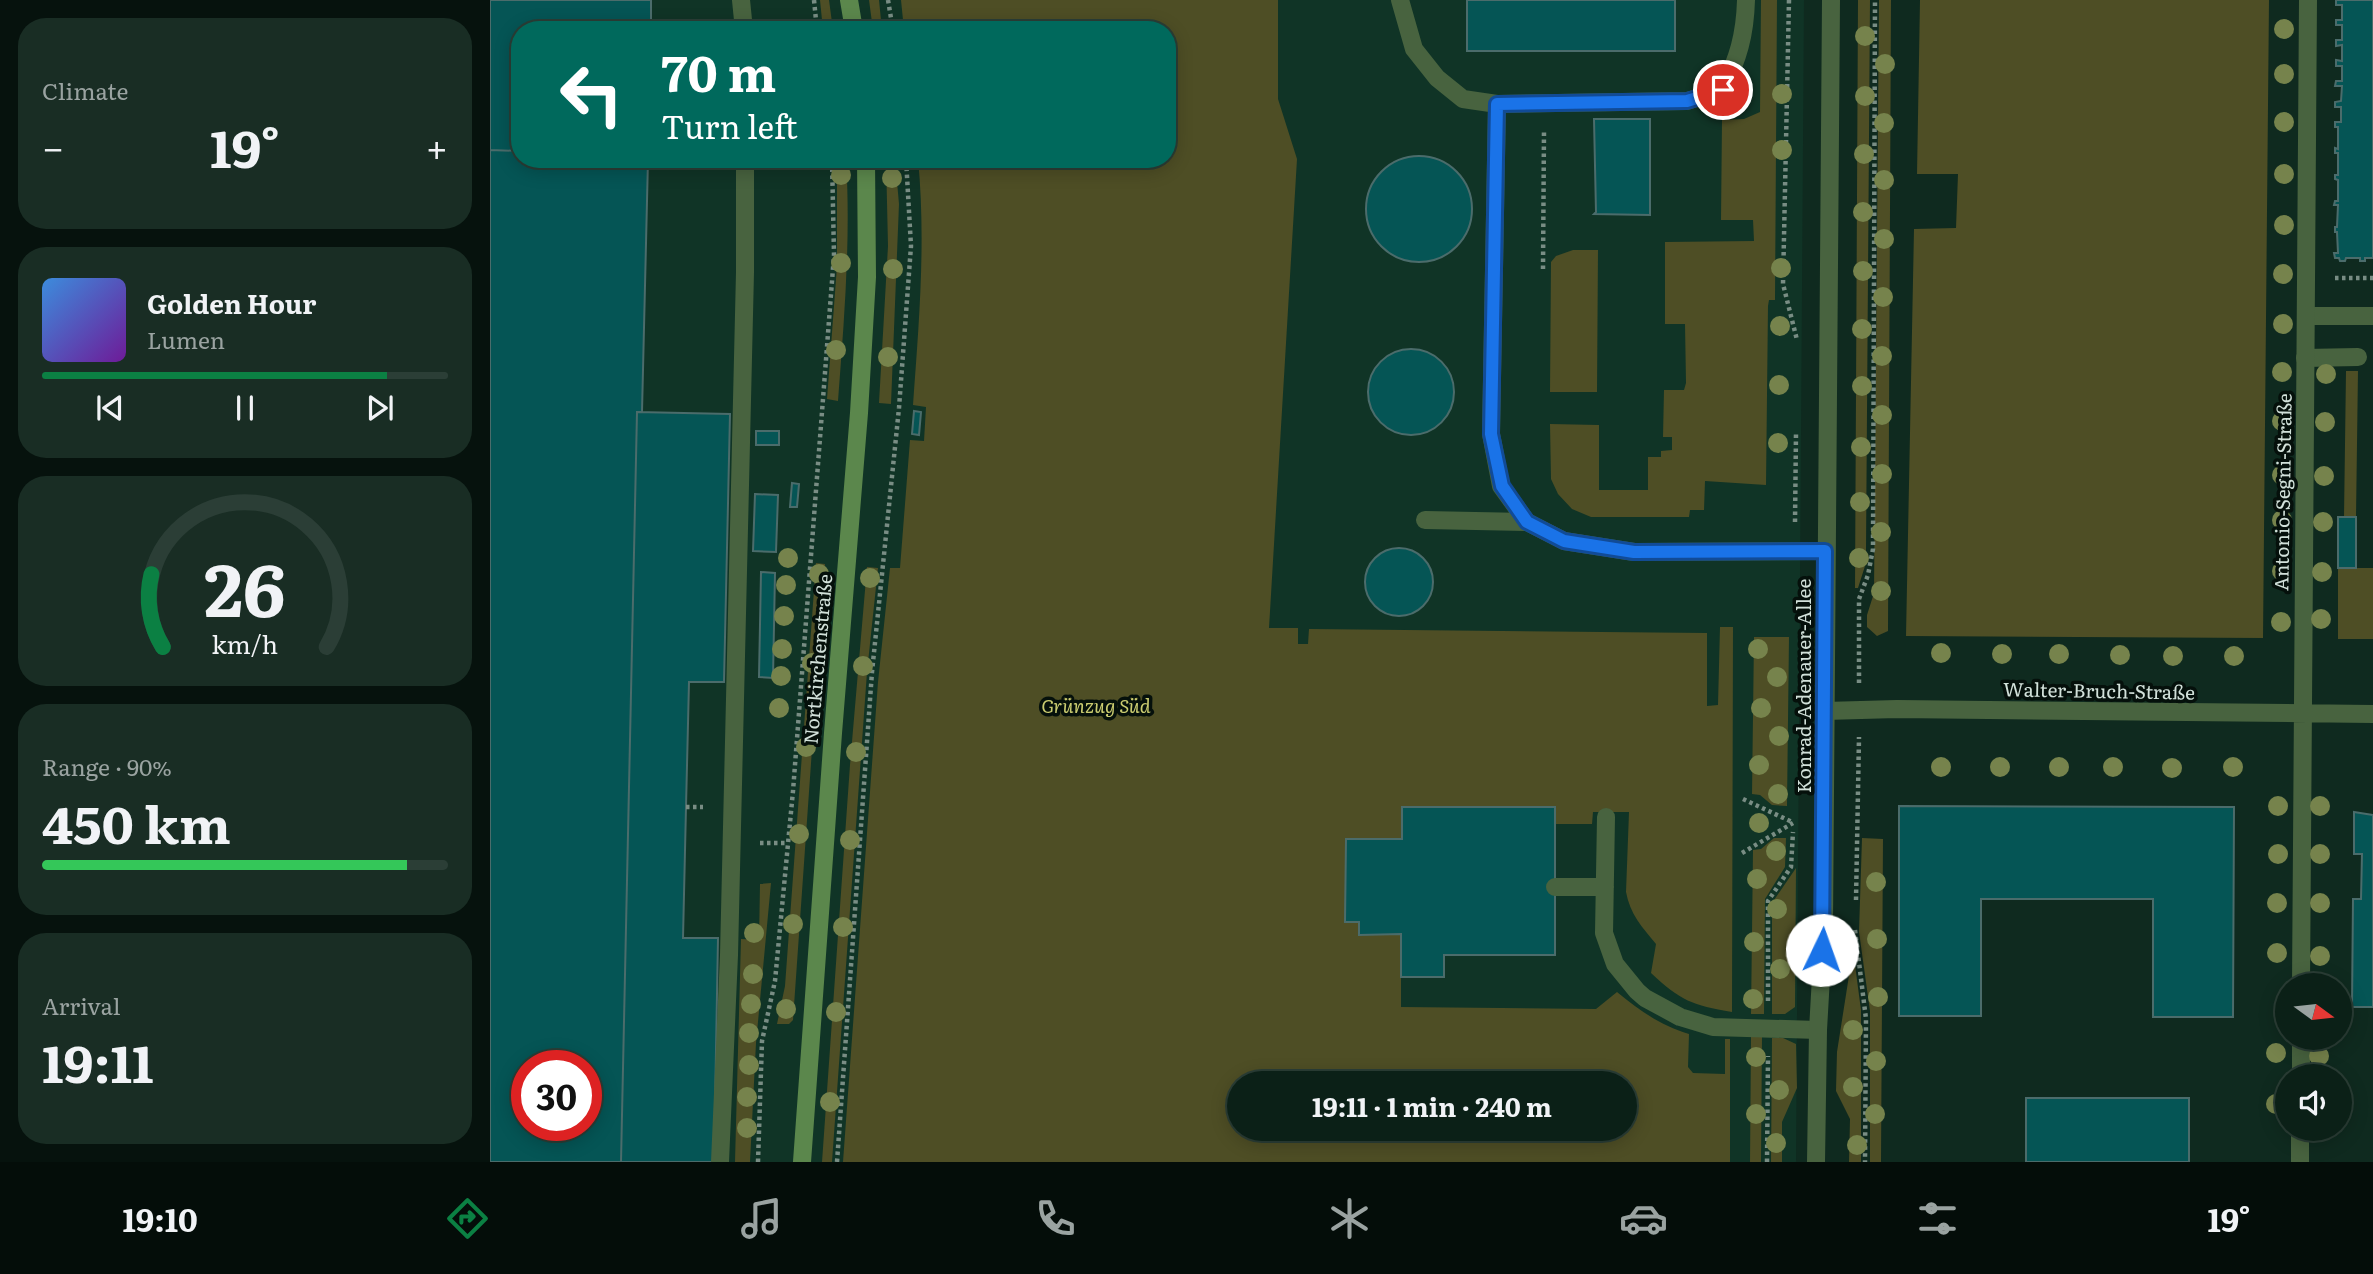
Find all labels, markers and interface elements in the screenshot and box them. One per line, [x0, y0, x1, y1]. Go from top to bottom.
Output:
text: 70 m [661, 34, 776, 107]
icon: left [546, 49, 637, 140]
pin [1693, 60, 1753, 120]
icon: arrive [1704, 71, 1742, 109]
text: Climate [42, 73, 128, 107]
text: Turn left [661, 101, 798, 149]
text: 19° [210, 107, 280, 184]
text: − [42, 117, 64, 174]
text: + [426, 117, 448, 174]
text: Golden Hour [147, 283, 316, 322]
text: Lumen [147, 322, 225, 356]
icon: previous [91, 389, 129, 427]
icon: pause [226, 389, 264, 427]
icon: next [361, 389, 399, 427]
street label: Antonio-Segni-Straße [2266, 393, 2298, 591]
text: 26 [204, 531, 286, 639]
street label: Nortkirchenstraße [796, 573, 838, 745]
street label: Konrad-Adenauer-Allee [1789, 579, 1817, 793]
text: km/h [212, 625, 278, 662]
street label: Walter-Bruch-Straße [2003, 674, 2195, 706]
park label: Grünzug Süd [1041, 691, 1151, 719]
text: Range · 90% [42, 749, 172, 783]
text: 450 km [42, 783, 231, 860]
position arrow [1785, 913, 1859, 987]
north arrow [2275, 973, 2352, 1050]
map controls [2275, 973, 2352, 1141]
text: Arrival [42, 988, 121, 1022]
text: 19:11 [42, 1022, 154, 1099]
speed limit sign: 30 [511, 1050, 602, 1141]
button: sound [2275, 1064, 2352, 1141]
text: 19:11 · 1 min · 240 m [1312, 1086, 1552, 1125]
text: 19:10 [123, 1194, 198, 1242]
icon: directions [443, 1194, 492, 1243]
icon: music [737, 1194, 786, 1243]
icon: phone [1031, 1194, 1080, 1243]
icon: climate [1325, 1194, 1374, 1243]
icon: car [1619, 1194, 1668, 1243]
icon: filters [1913, 1194, 1962, 1243]
text: 19° [2207, 1194, 2250, 1242]

